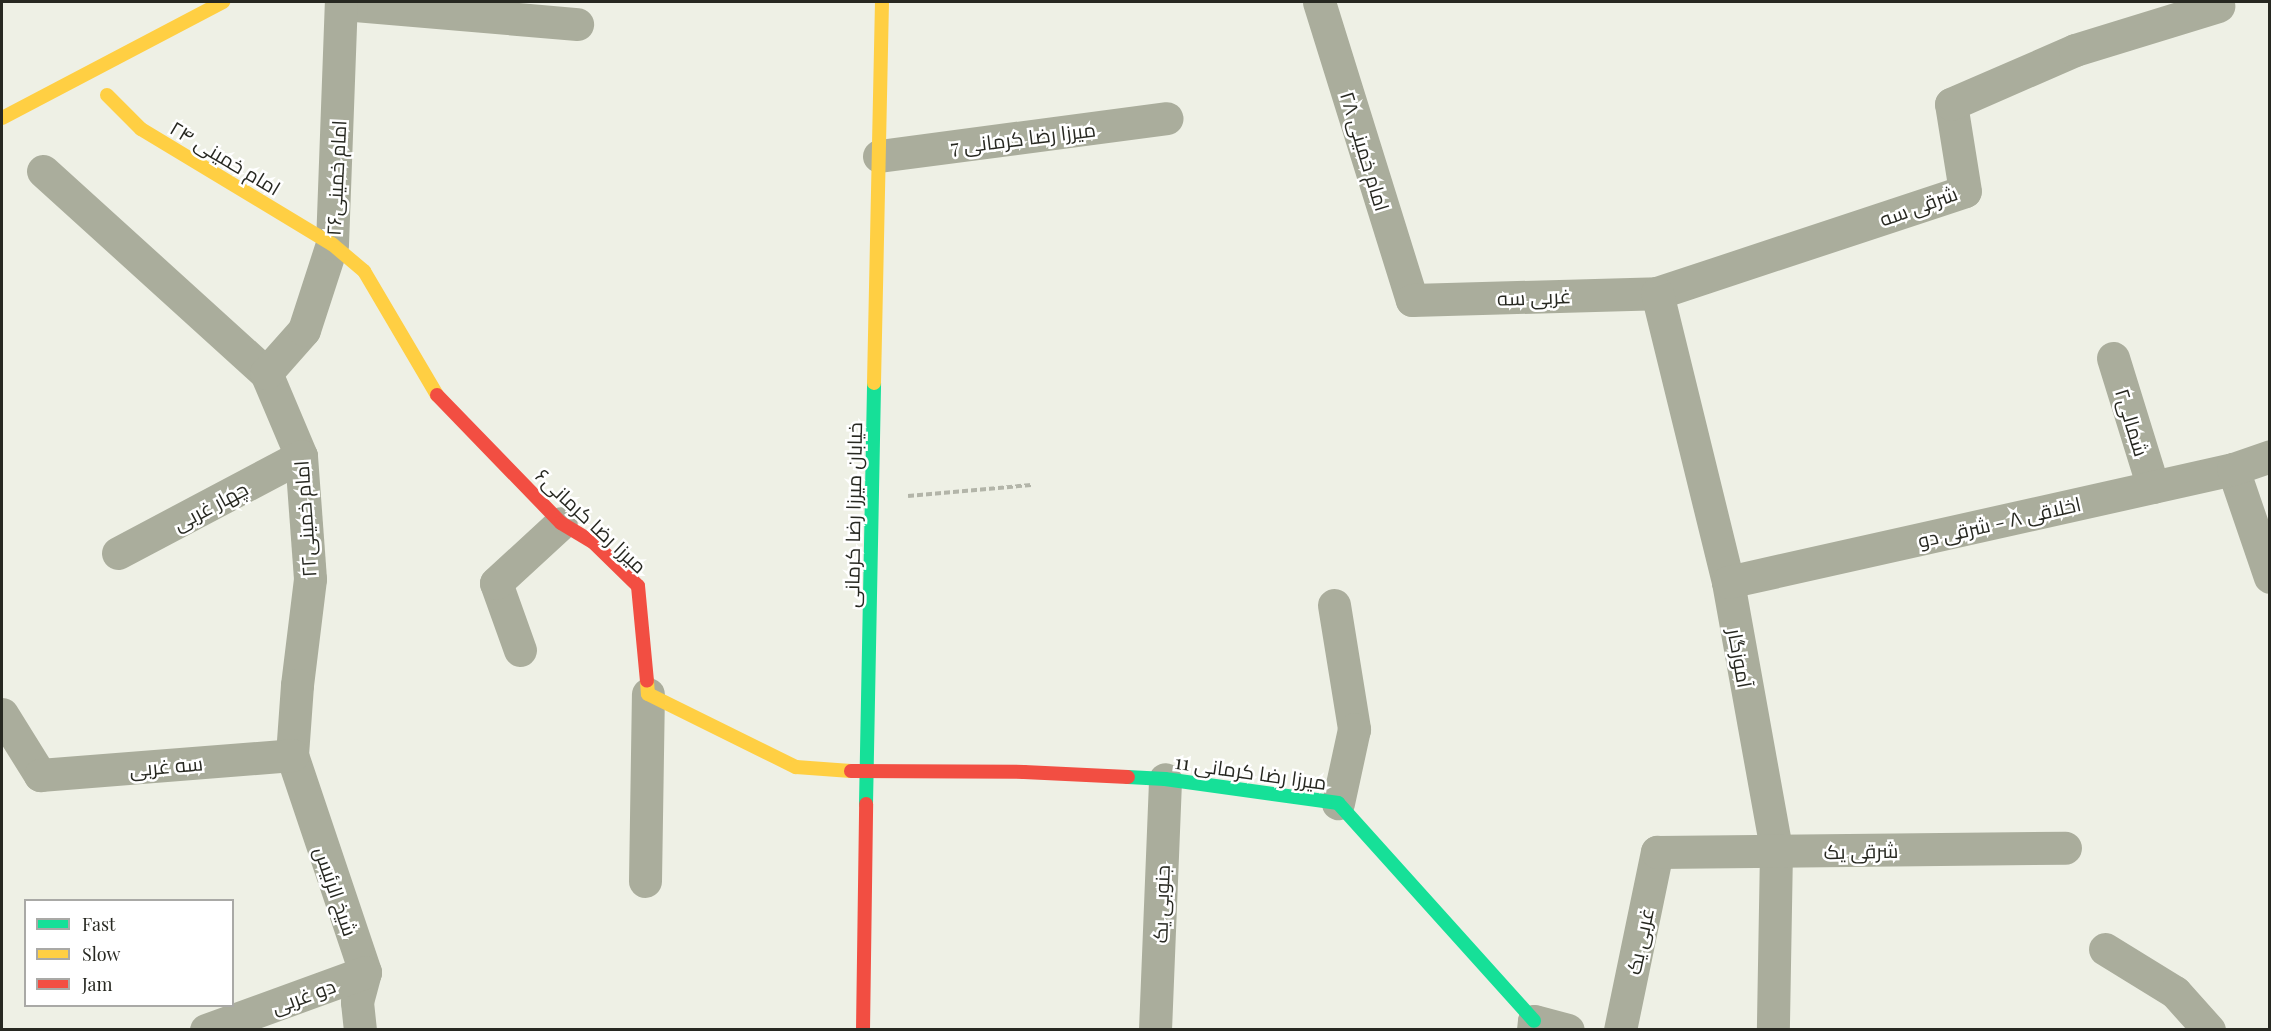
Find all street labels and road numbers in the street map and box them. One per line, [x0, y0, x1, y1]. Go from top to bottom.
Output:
street label: امام خمینی ۲۸ [1336, 88, 1396, 214]
street label: امام خمینی ۲۴ [166, 115, 286, 199]
street label: میرزا رضا کرمانی 7 [949, 116, 1097, 158]
street label: امام خمینی۲۶ [320, 120, 350, 236]
street label: شرقی سه [1876, 180, 1960, 230]
street label: غربی سه [1497, 283, 1571, 309]
street label: شمالی۲ [2111, 385, 2155, 459]
street label: خیابان میرزا رضا کرمانی [838, 422, 866, 608]
street label: امام خمینی۲۲ [288, 460, 320, 578]
street label: میرزا رضا کرمانی۶ [532, 463, 652, 577]
street label: چهار غربی [168, 475, 252, 535]
street label: اخلاقی ۸ - شرقی دو [1915, 491, 2083, 551]
street label: آموزگار [1724, 627, 1758, 689]
street label: میرزا رضا کرمانی 11 [1174, 748, 1328, 794]
street label: سه غربی [128, 750, 204, 780]
street label: شرقی یک [1823, 837, 1899, 863]
street label: شیخ الرئیس [311, 843, 363, 939]
street label: جنوبی یک [1147, 864, 1173, 944]
street label: غربی یک [1620, 905, 1658, 977]
street label: دو غربی [268, 972, 338, 1018]

